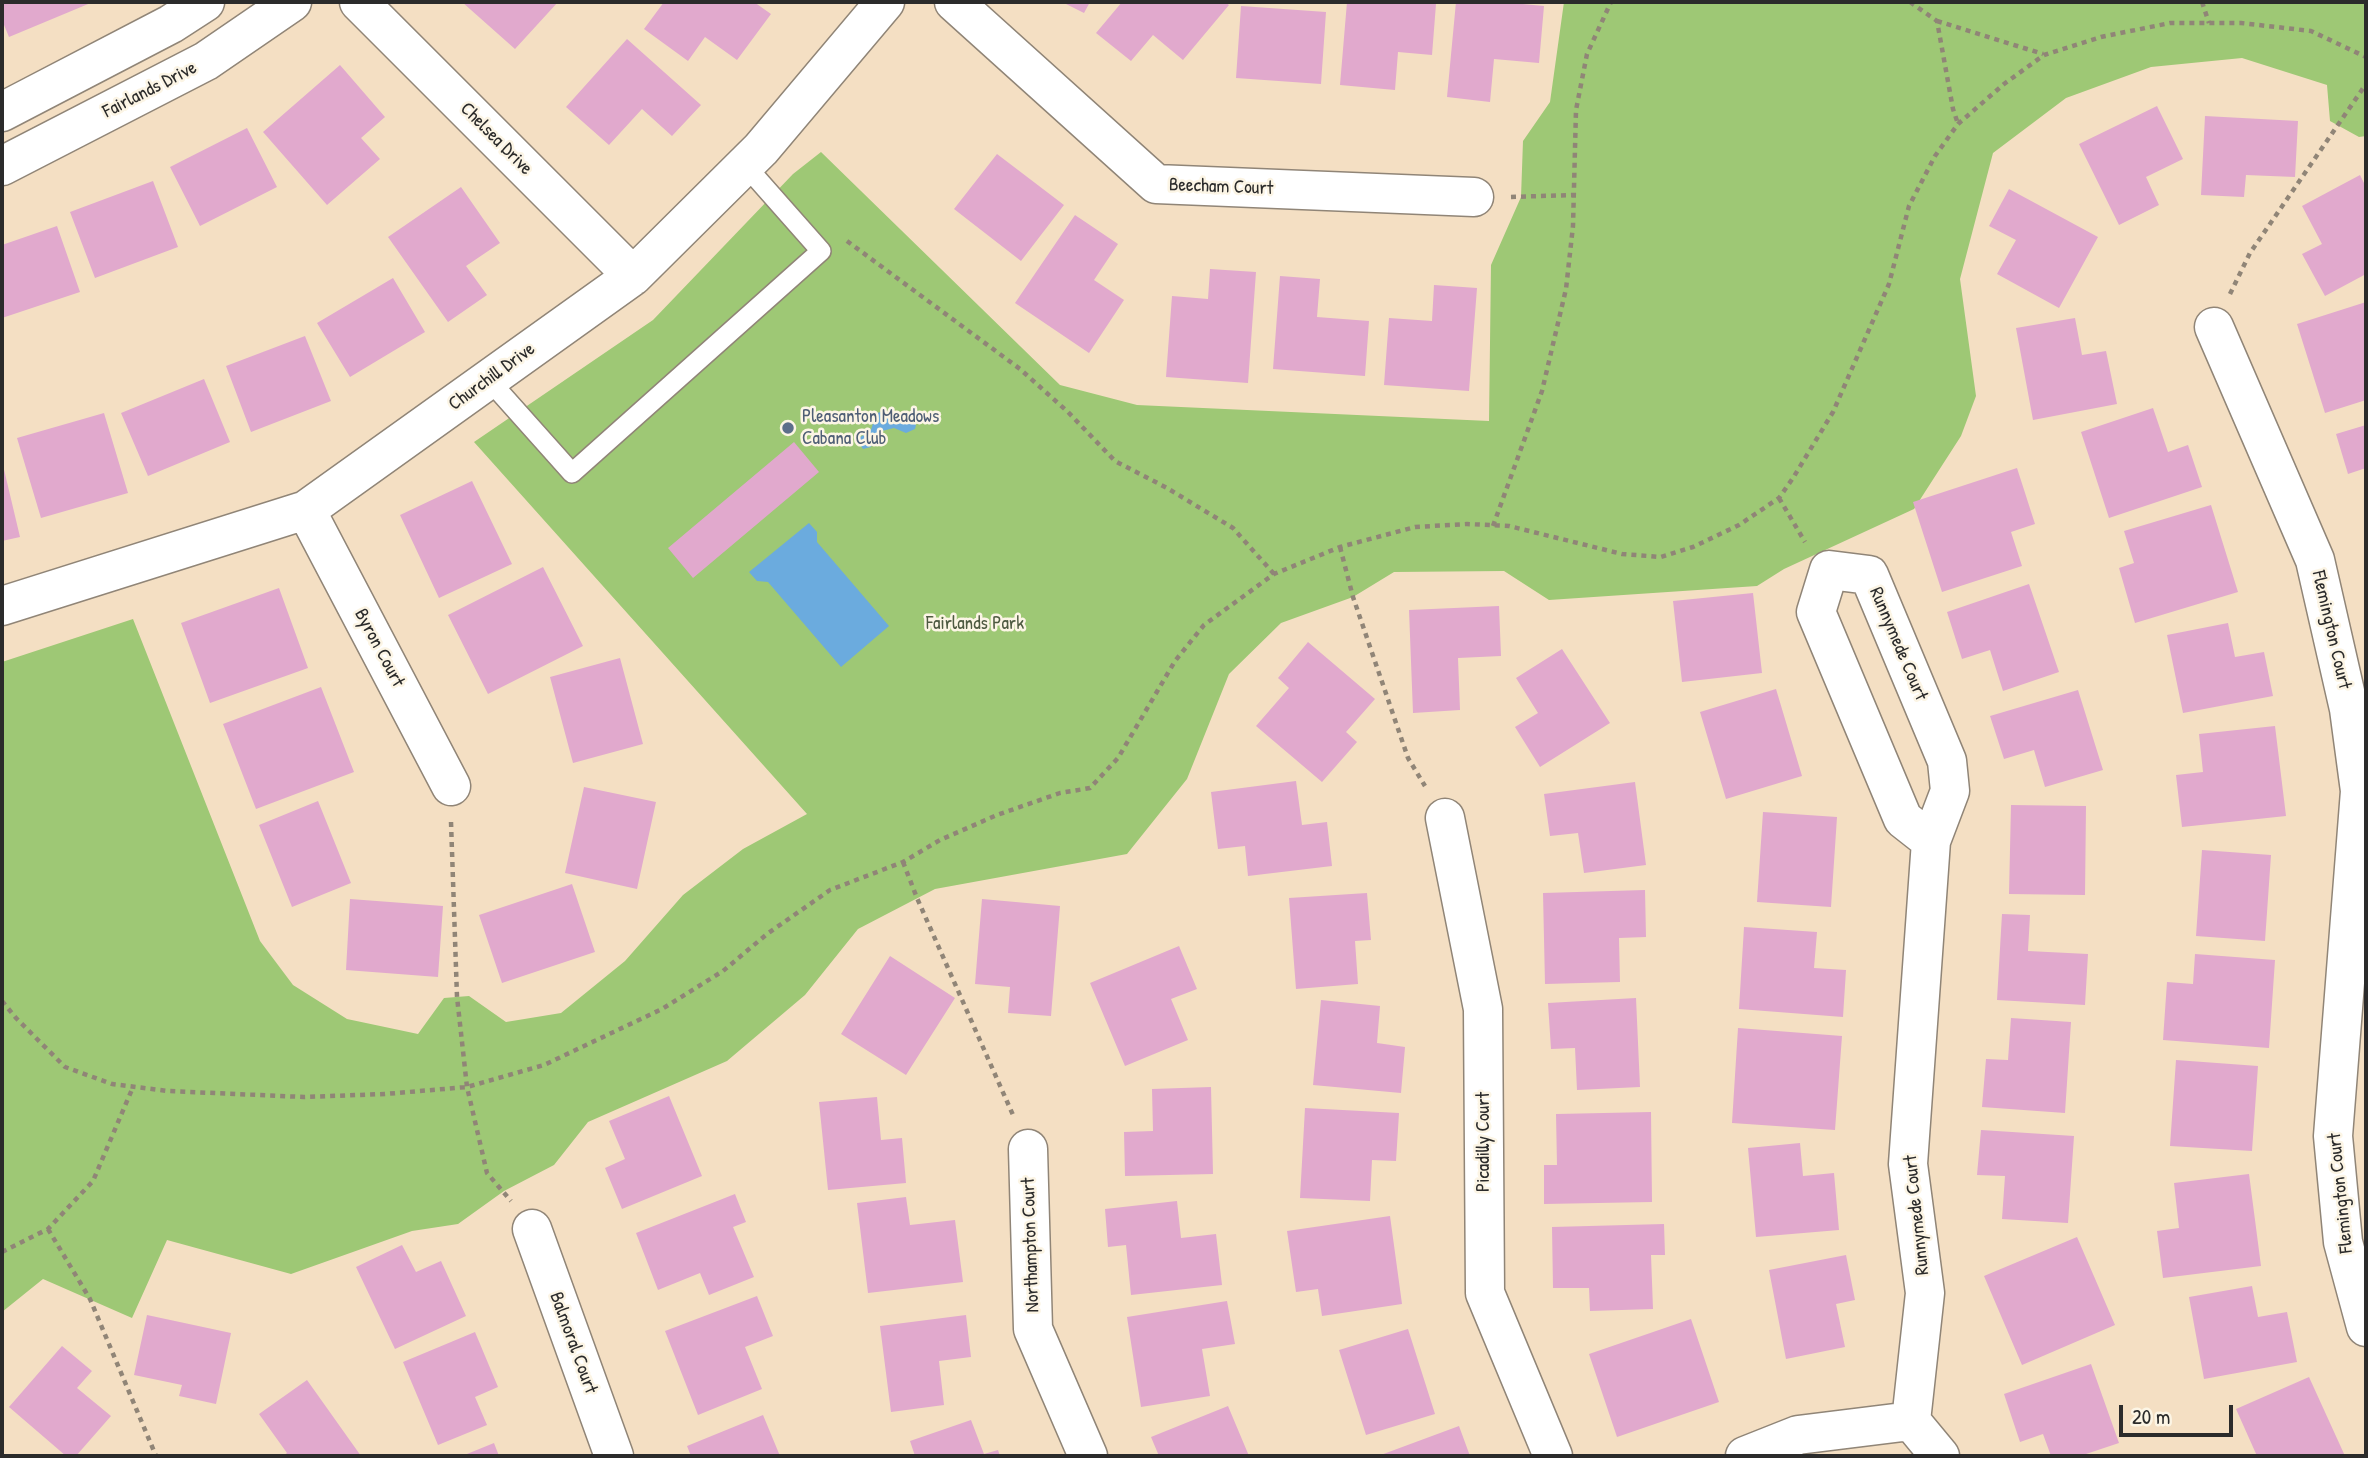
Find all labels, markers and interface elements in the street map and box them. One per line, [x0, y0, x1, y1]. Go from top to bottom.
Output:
street label: Fairlands Drive [99, 57, 201, 123]
street label: Chelsea Drive [455, 98, 537, 180]
street label: Beecham Court [1168, 174, 1274, 200]
street label: Churchill Drive [444, 338, 540, 416]
place label: Pleasanton Meadows Cabana Club [802, 406, 939, 450]
marker: Pleasanton Meadows Cabana Club [780, 420, 796, 436]
street label: Flemington Court [2306, 569, 2356, 691]
street label: Runnymede Court [1864, 584, 1932, 704]
street label: Byron Court [349, 605, 409, 691]
park label: Fairlands Park [926, 613, 1024, 635]
street label: Picadilly Court [1473, 1092, 1495, 1192]
street label: Flemington Court [2323, 1132, 2359, 1254]
street label: Runnymede Court [1899, 1154, 1935, 1276]
street label: Northampton Court [1017, 1177, 1045, 1313]
street label: Balmoral Court [544, 1289, 602, 1397]
scale bar [2123, 1392, 2237, 1436]
text: 20 m [2132, 1402, 2170, 1431]

